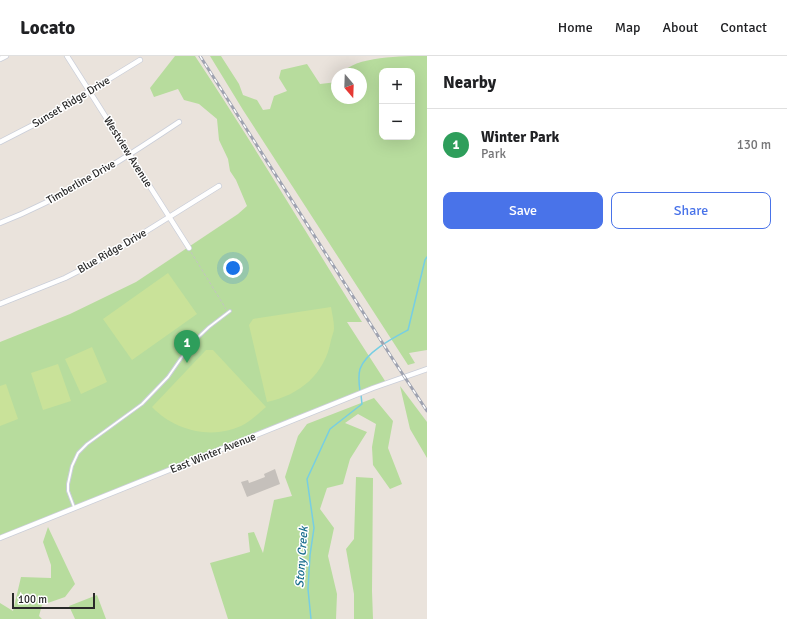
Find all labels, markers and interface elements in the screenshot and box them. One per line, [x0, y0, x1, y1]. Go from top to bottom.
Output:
text: Locato [20, 16, 75, 40]
text: Home [558, 19, 593, 36]
text: Map [615, 19, 640, 36]
text: About [662, 19, 698, 36]
text: Contact [720, 19, 767, 36]
north arrow [331, 68, 367, 104]
map controls [379, 68, 415, 140]
button: + [379, 68, 415, 104]
text: Nearby [443, 72, 496, 93]
street label: Sunset Ridge Drive [30, 74, 112, 130]
button: − [379, 104, 415, 140]
street label: Westview Avenue [101, 114, 155, 190]
text: Winter Park [481, 128, 559, 146]
text: 1 [452, 137, 460, 153]
text: 130 m [737, 137, 771, 153]
text: Park [481, 146, 506, 162]
street label: Timberline Drive [44, 157, 118, 207]
button: Save [443, 192, 603, 229]
button: Share [611, 192, 771, 229]
street label: Blue Ridge Drive [75, 226, 149, 276]
your location [223, 258, 243, 278]
pin: 1 [174, 330, 200, 363]
street label: East Winter Avenue [168, 430, 258, 476]
water label: Stony Creek [292, 525, 312, 588]
scale bar [12, 591, 95, 610]
text: 100 m [18, 593, 47, 606]

